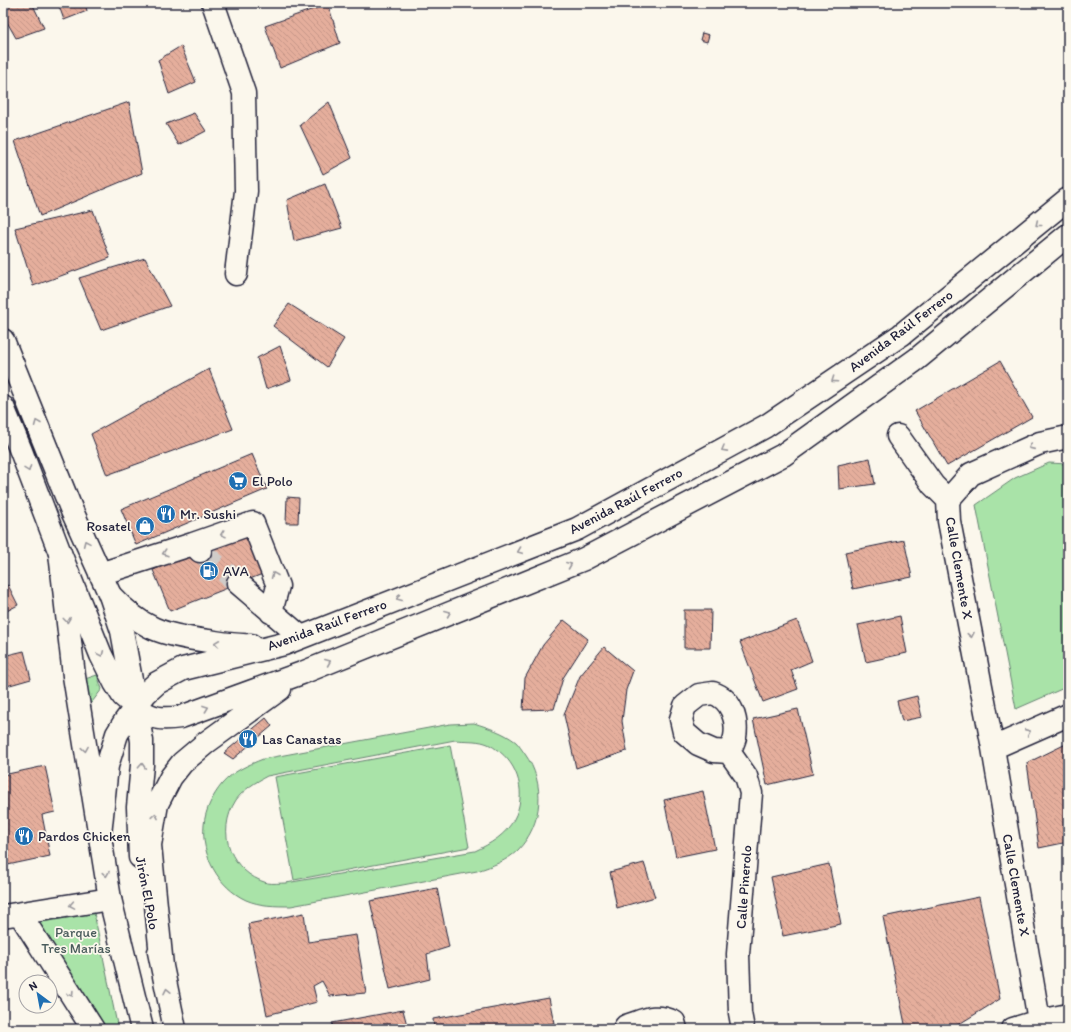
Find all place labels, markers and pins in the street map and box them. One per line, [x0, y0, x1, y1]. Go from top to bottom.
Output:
supermarket icon: El Polo [227, 470, 249, 492]
place label: El Polo [252, 473, 293, 490]
restaurant icon: Mr. Sushi [155, 503, 177, 525]
place label: Mr. Sushi [180, 506, 236, 523]
shop icon: Rosatel [134, 515, 156, 537]
place label: Rosatel [86, 518, 131, 535]
fuel station icon: AVA [198, 560, 220, 582]
place label: AVA [223, 563, 249, 580]
restaurant icon: Las Canastas [237, 728, 259, 750]
place label: Las Canastas [262, 731, 341, 748]
restaurant icon: Pardos Chicken [13, 825, 35, 847]
place label: Pardos Chicken [38, 828, 131, 845]

